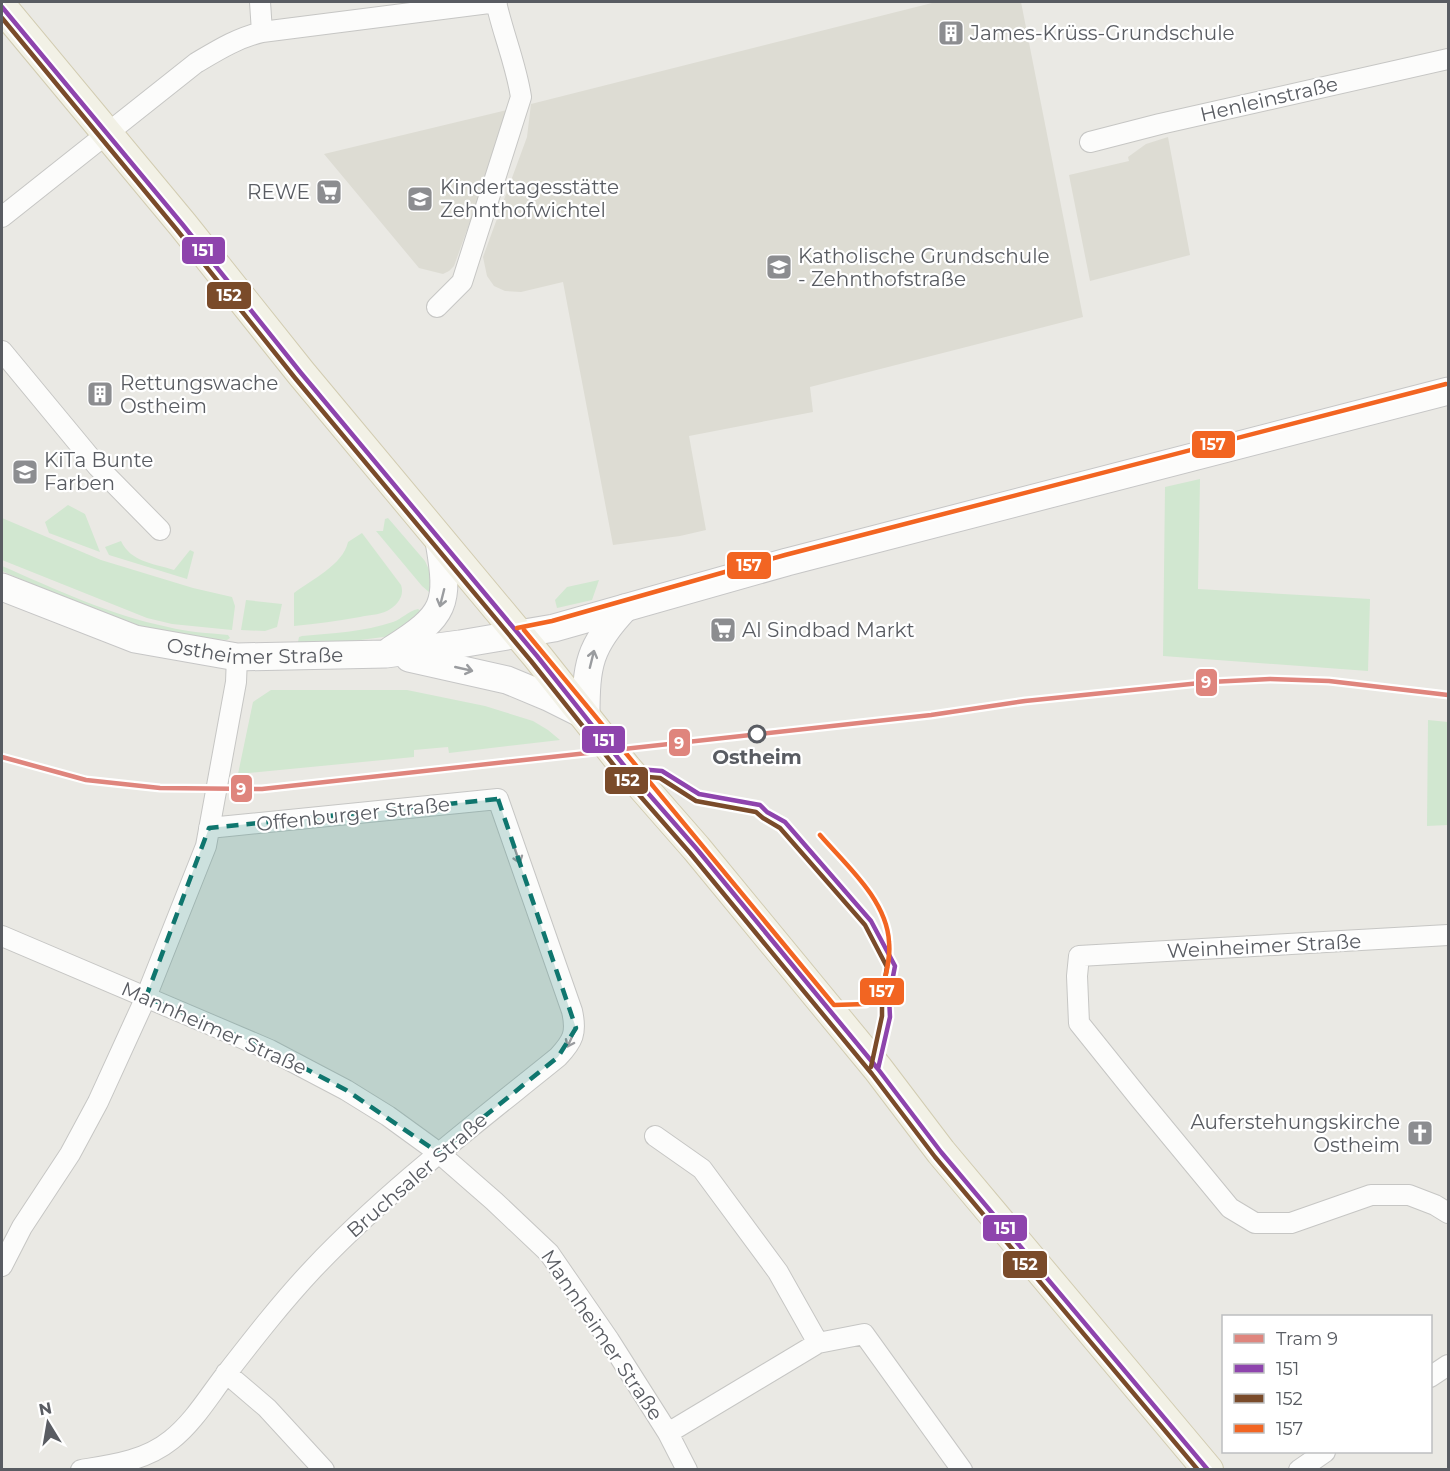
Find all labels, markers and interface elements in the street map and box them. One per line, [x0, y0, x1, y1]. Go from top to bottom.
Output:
building icon: James-Krüss-Grundschule [936, 18, 966, 48]
place label: James-Krüss-Grundschule [969, 21, 1235, 45]
street label: Henleinstraße [1198, 71, 1340, 127]
place label: Kindertagesstätte Zehnthofwichtel [440, 175, 619, 222]
supermarket icon: REWE [314, 177, 344, 207]
place label: REWE [247, 180, 310, 204]
school or university icon: Kindertagesstätte Zehnthofwichtel [405, 184, 435, 214]
line badge: 151 [181, 236, 226, 265]
text: 151 [192, 241, 214, 260]
place label: Katholische Grundschule - Zehnthofstraße [798, 244, 1050, 291]
school or university icon: Katholische Grundschule - Zehnthofstraße [764, 252, 794, 282]
line badge: 152 [206, 281, 252, 310]
text: 152 [216, 286, 242, 305]
place label: Rettungswache Ostheim [120, 371, 278, 418]
building icon: Rettungswache Ostheim [85, 379, 115, 409]
line badge: 157 [1191, 430, 1236, 459]
text: 157 [1200, 435, 1226, 454]
place label: KiTa Bunte Farben [44, 448, 153, 495]
school or university icon: KiTa Bunte Farben [10, 457, 40, 487]
line badge: 157 [726, 551, 772, 580]
text: 157 [736, 556, 762, 575]
one-way arrow [435, 588, 447, 607]
supermarket icon: Al Sindbad Markt [708, 615, 738, 645]
place label: Al Sindbad Markt [742, 618, 915, 642]
street label: Ostheimer Straße [165, 633, 343, 669]
one-way arrow [586, 649, 598, 668]
one-way arrow [454, 664, 473, 676]
line badge: 9 [1195, 668, 1218, 697]
text: 9 [1201, 673, 1211, 692]
line badge: 151 [581, 725, 626, 754]
marker: Ostheim [748, 725, 766, 743]
line badge: 9 [668, 728, 691, 757]
text: 151 [593, 731, 615, 750]
text: 9 [674, 734, 684, 753]
place label: Ostheim [712, 745, 802, 769]
line badge: 152 [604, 766, 649, 795]
text: 152 [614, 771, 640, 790]
line badge: 9 [230, 774, 253, 803]
text: 9 [236, 780, 246, 799]
street label: Offenburger Straße [255, 792, 451, 836]
one-way arrow [513, 845, 524, 864]
street label: Weinheimer Straße [1166, 929, 1362, 963]
street label: Mannheimer Straße [118, 976, 310, 1080]
line badge: 157 [859, 977, 905, 1006]
text: 157 [869, 982, 895, 1001]
one-way arrow [564, 1029, 576, 1047]
street label: Bruchsaler Straße [342, 1107, 492, 1243]
place label: Auferstehungskirche Ostheim [1190, 1110, 1400, 1157]
church icon: Auferstehungskirche Ostheim [1405, 1118, 1435, 1148]
line badge: 151 [982, 1214, 1028, 1242]
text: 151 [994, 1219, 1016, 1238]
street label: Mannheimer Straße [536, 1245, 668, 1425]
line badge: 152 [1002, 1250, 1048, 1279]
text: 152 [1012, 1255, 1038, 1274]
legend [1222, 1315, 1432, 1453]
text: Tram 9 [1276, 1328, 1338, 1350]
text: 151 [1276, 1358, 1299, 1380]
text: 152 [1276, 1388, 1303, 1410]
north arrow [18, 1393, 78, 1453]
text: N [37, 1398, 53, 1419]
text: 157 [1276, 1418, 1303, 1440]

